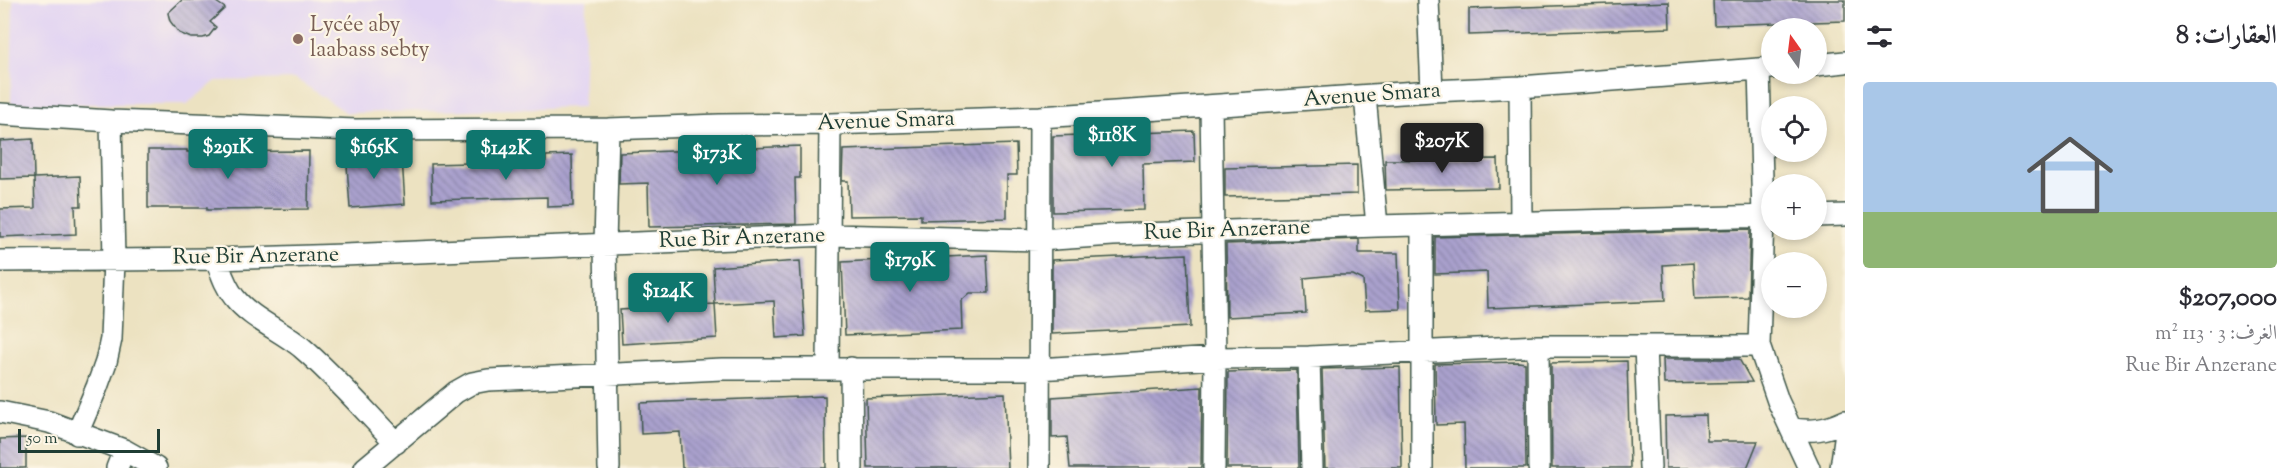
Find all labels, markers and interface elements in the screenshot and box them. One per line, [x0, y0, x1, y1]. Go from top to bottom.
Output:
place label: Lycée aby laabass sebty [310, 10, 429, 67]
north arrow [1761, 18, 1827, 84]
map controls [1761, 18, 1827, 318]
text: العقارات: 8 [2176, 18, 2277, 55]
icon: filters [1863, 20, 1896, 53]
marker: Lycée aby laabass sebty [291, 32, 305, 46]
street label: Avenue Smara [1302, 75, 1442, 117]
button: locate [1761, 96, 1827, 162]
street label: Avenue Smara [817, 104, 955, 140]
pin: $118K [1070, 117, 1154, 168]
icon: home [2016, 121, 2124, 229]
text: $118K [1088, 122, 1136, 151]
pin: $207K [1400, 123, 1484, 174]
text: $207K [1414, 128, 1470, 157]
pin: $291K [186, 129, 270, 180]
pin: $165K [332, 129, 416, 180]
pin: $142K [464, 130, 548, 181]
text: $291K [202, 134, 254, 163]
text: $165K [350, 134, 398, 163]
text: $142K [480, 135, 532, 164]
pin: $173K [675, 135, 759, 186]
text: $173K [692, 140, 742, 169]
button: + [1761, 174, 1827, 240]
street label: Rue Bir Anzerane [1143, 212, 1311, 250]
street label: Rue Bir Anzerane [658, 220, 826, 258]
street label: Rue Bir Anzerane [172, 240, 340, 274]
pin: $179K [868, 242, 952, 293]
text: $179K [884, 247, 936, 276]
button: − [1761, 252, 1827, 318]
pin: $124K [626, 273, 710, 324]
text: $124K [642, 278, 694, 307]
text: $207,000 [2178, 280, 2277, 317]
text: الغرف: 3 · 113 m² [2155, 320, 2277, 349]
text: Rue Bir Anzerane [2126, 352, 2277, 381]
scale bar [18, 426, 160, 454]
text: 50 m [27, 428, 58, 451]

